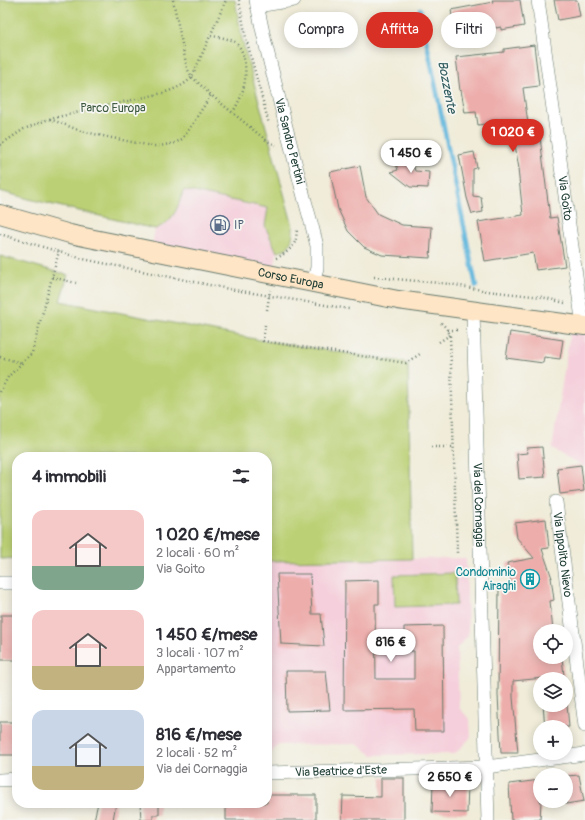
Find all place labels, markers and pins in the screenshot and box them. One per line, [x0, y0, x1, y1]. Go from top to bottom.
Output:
pin: 1 020 € [476, 119, 550, 153]
pin: 1 450 € [374, 140, 448, 174]
fuel station icon: IP [209, 214, 231, 236]
place label: IP [234, 218, 244, 233]
place label: Condominio Airaghi [456, 565, 517, 594]
building icon: Condominio Airaghi [519, 568, 541, 590]
pin: 816 € [363, 629, 419, 663]
pin: 2 650 € [413, 764, 487, 798]

